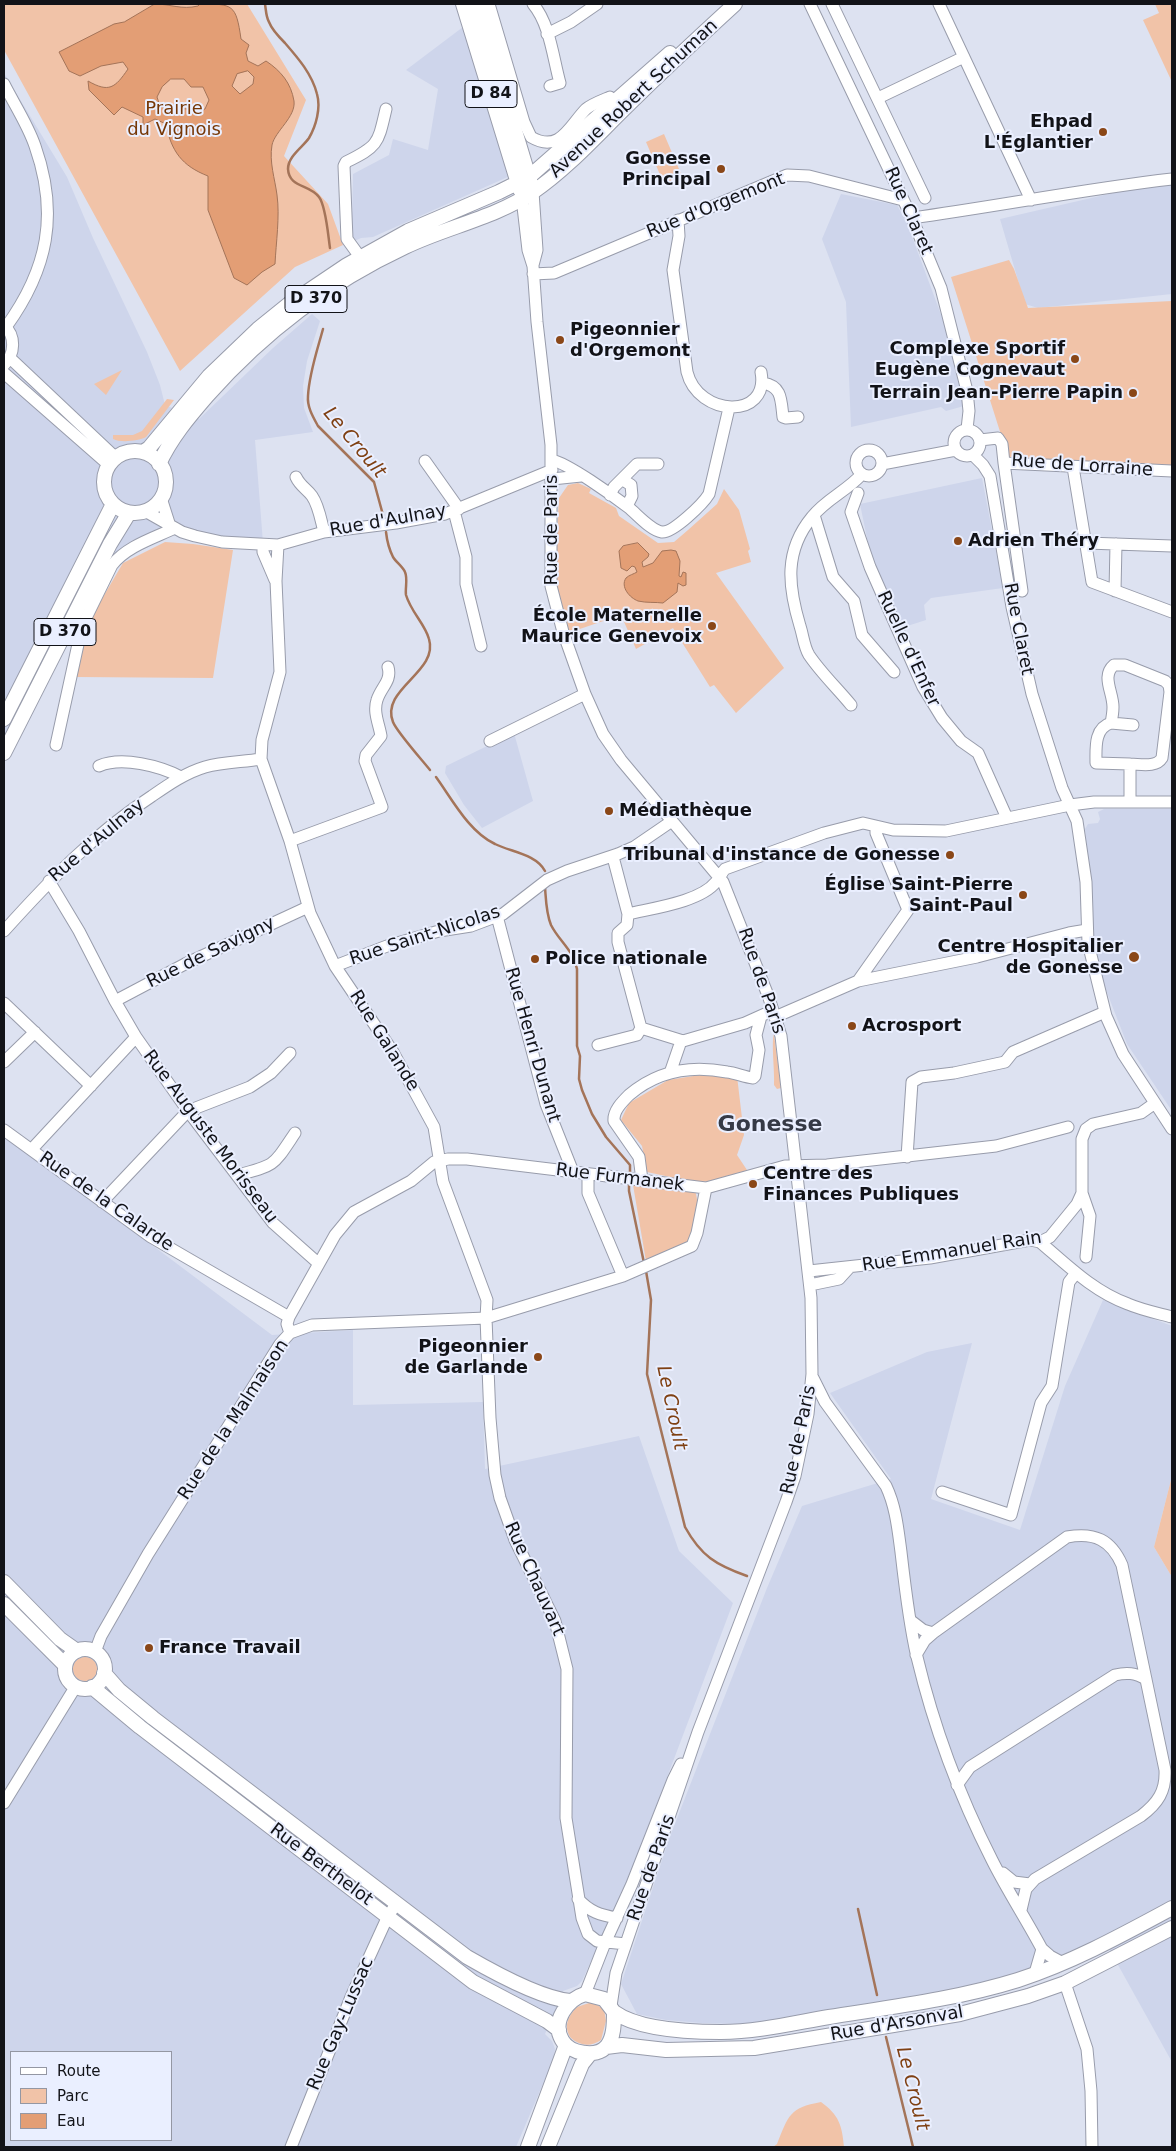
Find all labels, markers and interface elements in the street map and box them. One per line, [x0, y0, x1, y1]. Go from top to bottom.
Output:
street label: Avenue Robert Schuman [545, 15, 723, 183]
road number: D 84 [465, 80, 517, 108]
park label: Prairie du Vignois [127, 98, 221, 140]
place label: Ehpad L'Églantier [984, 111, 1093, 154]
marker: Ehpad L'Églantier [1097, 126, 1109, 138]
place label: Gonesse Principal [622, 148, 711, 190]
marker: Gonesse Principal [715, 163, 727, 175]
street label: Rue Claret [879, 164, 937, 258]
street label: Rue d'Orgemont [644, 168, 788, 244]
road number: D 370 [285, 286, 347, 312]
place label: Pigeonnier d'Orgemont [570, 319, 690, 362]
marker: Pigeonnier d'Orgemont [554, 334, 566, 346]
place label: Complexe Sportif Eugène Cognevaut [875, 338, 1065, 380]
marker: Complexe Sportif Eugène Cognevaut [1069, 353, 1081, 365]
place label: Terrain Jean-Pierre Papin [870, 382, 1123, 404]
marker: Terrain Jean-Pierre Papin [1127, 387, 1139, 399]
water label: Le Croult [318, 403, 390, 483]
street label: Rue de Lorraine [1010, 450, 1154, 482]
street label: Rue de Paris [541, 475, 563, 585]
street label: Rue d'Aulnay [328, 500, 448, 542]
place label: Adrien Théry [968, 530, 1099, 552]
marker: Adrien Théry [952, 535, 964, 547]
street label: Rue Claret [998, 581, 1038, 677]
street label: Ruelle d'Enfer [872, 588, 944, 710]
place label: École Maternelle Maurice Genevoix [521, 605, 702, 648]
road number: D 370 [34, 618, 96, 646]
marker: École Maternelle Maurice Genevoix [706, 620, 718, 632]
street label: Rue d'Aulnay [45, 795, 149, 887]
place label: Médiathèque [619, 800, 752, 822]
marker: Médiathèque [603, 805, 615, 817]
place label: Tribunal d'instance de Gonesse [624, 844, 940, 866]
marker: Tribunal d'instance de Gonesse [944, 849, 956, 861]
place label: Église Saint-Pierre Saint-Paul [825, 874, 1013, 916]
marker: Église Saint-Pierre Saint-Paul [1017, 889, 1029, 901]
street label: Rue Saint-Nicolas [347, 901, 503, 971]
street label: Rue de Savigny [143, 913, 279, 993]
street label: Rue de Paris [733, 925, 789, 1037]
place label: Centre Hospitalier de Gonesse [937, 936, 1123, 979]
place label: Police nationale [545, 948, 707, 970]
marker: Centre Hospitalier de Gonesse [1127, 950, 1141, 964]
marker: Police nationale [529, 953, 541, 965]
street label: Rue Henri Dunant [500, 965, 564, 1125]
street label: Rue Galande [344, 987, 424, 1095]
place label: Acrosport [862, 1015, 961, 1037]
marker: Acrosport [846, 1020, 858, 1032]
street label: Rue Auguste Morisseau [138, 1046, 282, 1228]
district label: Gonesse [718, 1112, 822, 1138]
street label: Rue de la Calarde [35, 1148, 177, 1256]
street label: Rue Furmanek [555, 1159, 685, 1197]
place label: Centre des Finances Publiques [763, 1163, 959, 1206]
marker: Centre des Finances Publiques [747, 1178, 759, 1190]
street label: Rue Emmanuel Rain [861, 1227, 1043, 1277]
street label: Rue de la Malmaison [174, 1336, 294, 1504]
place label: Pigeonnier de Garlande [405, 1336, 528, 1378]
marker: Pigeonnier de Garlande [532, 1351, 544, 1363]
water label: Le Croult [651, 1364, 691, 1452]
street label: Rue de Paris [777, 1383, 821, 1497]
street label: Rue Chauvart [499, 1519, 569, 1639]
place label: France Travail [159, 1637, 301, 1659]
marker: France Travail [143, 1642, 155, 1654]
street label: Rue de Paris [624, 1812, 680, 1924]
street label: Rue Berthelot [265, 1819, 377, 1911]
street label: Rue Gay-Lussac [303, 1954, 379, 2094]
street label: Rue d'Arsonval [829, 2002, 965, 2046]
water label: Le Croult [891, 2045, 933, 2133]
legend [10, 2051, 172, 2141]
text: Route [57, 2062, 101, 2080]
text: Parc [57, 2087, 89, 2105]
text: Eau [57, 2112, 85, 2130]

